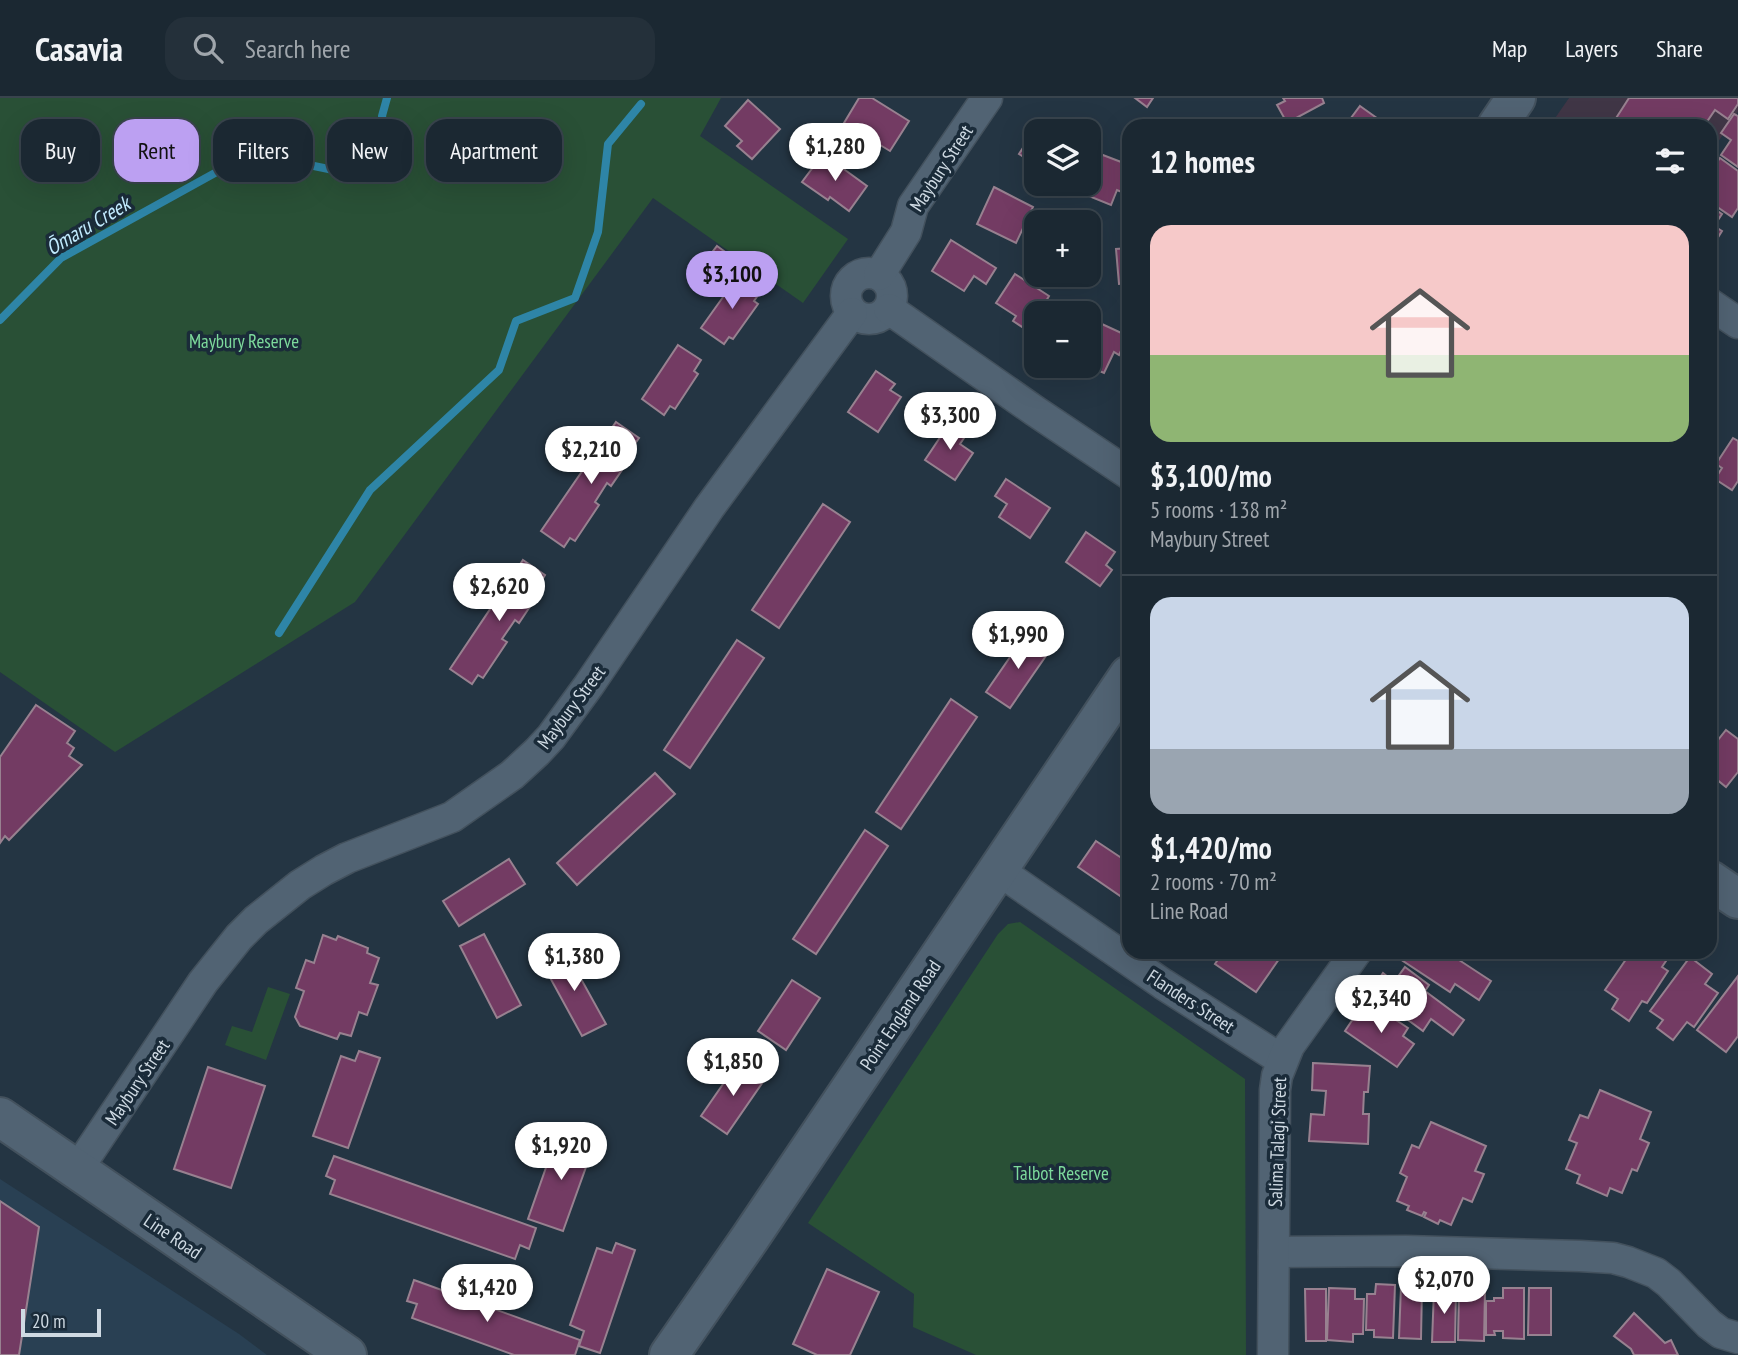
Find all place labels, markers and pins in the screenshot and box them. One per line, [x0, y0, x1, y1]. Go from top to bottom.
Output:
pin: $1,280 [778, 123, 892, 183]
pin: $3,100 [675, 252, 789, 311]
pin: $3,300 [893, 392, 1007, 452]
pin: $2,210 [534, 426, 648, 486]
pin: $2,620 [442, 564, 556, 623]
pin: $1,990 [961, 612, 1075, 671]
pin: $1,380 [517, 934, 631, 993]
pin: $2,340 [1324, 976, 1438, 1035]
pin: $1,850 [676, 1038, 790, 1098]
pin: $1,920 [504, 1122, 618, 1182]
pin: $2,070 [1387, 1256, 1501, 1316]
pin: $1,420 [430, 1264, 544, 1324]

